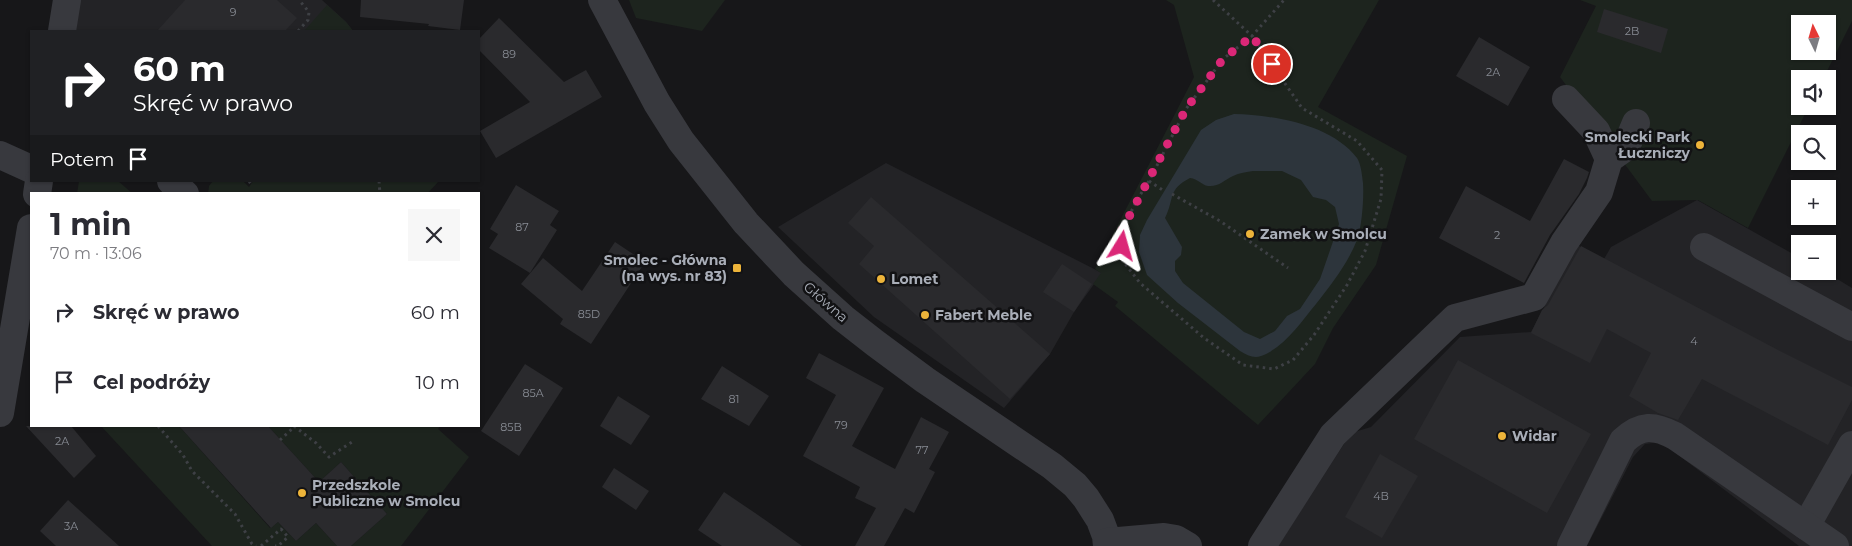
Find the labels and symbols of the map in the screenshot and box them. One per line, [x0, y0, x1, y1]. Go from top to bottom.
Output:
house number: 9 [230, 5, 237, 19]
north arrow [1791, 15, 1836, 60]
house number: 2B [1625, 24, 1639, 38]
pin [1251, 43, 1293, 85]
house number: 89 [502, 47, 516, 61]
house number: 2A [1486, 65, 1500, 79]
place label: Smolecki Park Łuczniczy [1585, 128, 1691, 162]
marker: Smolecki Park Łuczniczy [1694, 139, 1706, 151]
position arrow [1095, 219, 1147, 271]
house number: 87 [515, 220, 529, 234]
place label: Zamek w Smolcu [1260, 225, 1387, 243]
marker: Zamek w Smolcu [1244, 228, 1256, 240]
house number: 2 [1494, 228, 1500, 242]
place label: Smolec - Główna (na wys. nr 83) [604, 251, 727, 285]
marker: Smolec - Główna (na wys. nr 83) [731, 262, 743, 274]
place label: Lomet [891, 270, 938, 288]
marker: Lomet [875, 273, 887, 285]
street label: Główna [800, 278, 852, 326]
place label: Fabert Meble [935, 306, 1032, 324]
house number: 85D [578, 307, 600, 321]
marker: Fabert Meble [919, 309, 931, 321]
house number: 4 [1690, 334, 1698, 348]
house number: 85A [522, 386, 544, 400]
house number: 81 [729, 392, 740, 406]
house number: 79 [834, 418, 848, 432]
house number: 85B [500, 420, 522, 434]
place label: Widar [1512, 427, 1557, 445]
marker: Widar [1496, 430, 1508, 442]
house number: 2A [55, 434, 69, 448]
house number: 77 [916, 443, 928, 457]
place label: Przedszkole Publiczne w Smolcu [312, 476, 460, 510]
marker: Przedszkole Publiczne w Smolcu [296, 487, 308, 499]
house number: 4B [1373, 489, 1389, 503]
house number: 3A [64, 519, 78, 533]

